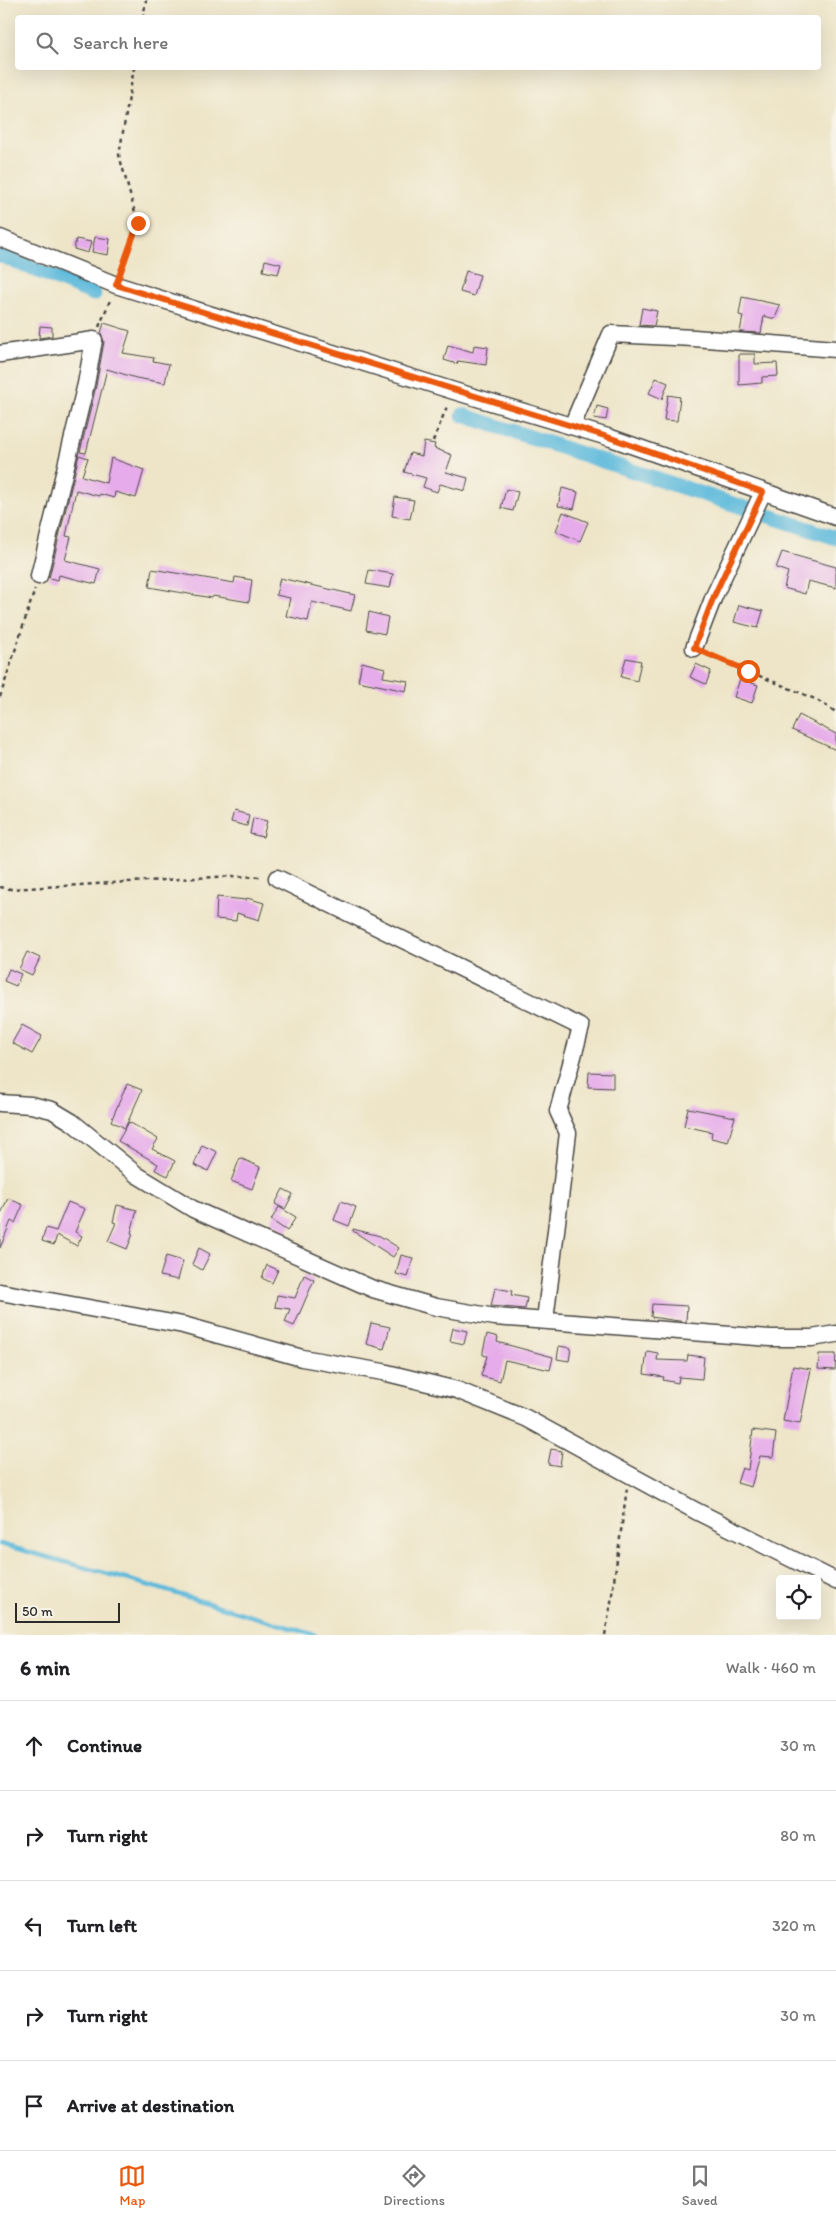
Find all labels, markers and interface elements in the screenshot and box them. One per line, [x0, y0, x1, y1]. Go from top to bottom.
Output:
search box [15, 15, 821, 70]
icon: search [33, 29, 61, 57]
text: Search here [73, 31, 168, 54]
route end [127, 212, 150, 235]
route start [737, 660, 760, 683]
map controls [776, 1575, 821, 1620]
button: locate [776, 1575, 821, 1620]
scale bar [15, 1600, 120, 1623]
text: 50 m [22, 1603, 53, 1620]
text: 6 min [20, 1655, 70, 1680]
text: Walk · 460 m [726, 1658, 816, 1677]
icon: ahead [20, 1732, 48, 1760]
text: Continue [67, 1734, 142, 1757]
text: 30 m [780, 1736, 816, 1755]
icon: right [20, 1822, 48, 1850]
text: Turn right [67, 1824, 148, 1847]
text: 80 m [780, 1826, 816, 1845]
icon: left [20, 1912, 48, 1940]
text: Turn left [67, 1914, 137, 1937]
text: 320 m [772, 1916, 816, 1935]
icon: right [20, 2002, 48, 2030]
text: Turn right [67, 2004, 148, 2027]
text: 30 m [780, 2006, 816, 2025]
icon: arrive [20, 2092, 48, 2120]
text: Arrive at destination [67, 2094, 234, 2117]
tab: Map [118, 2162, 146, 2209]
tab: Directions [383, 2162, 445, 2209]
tab: Saved [682, 2162, 718, 2209]

